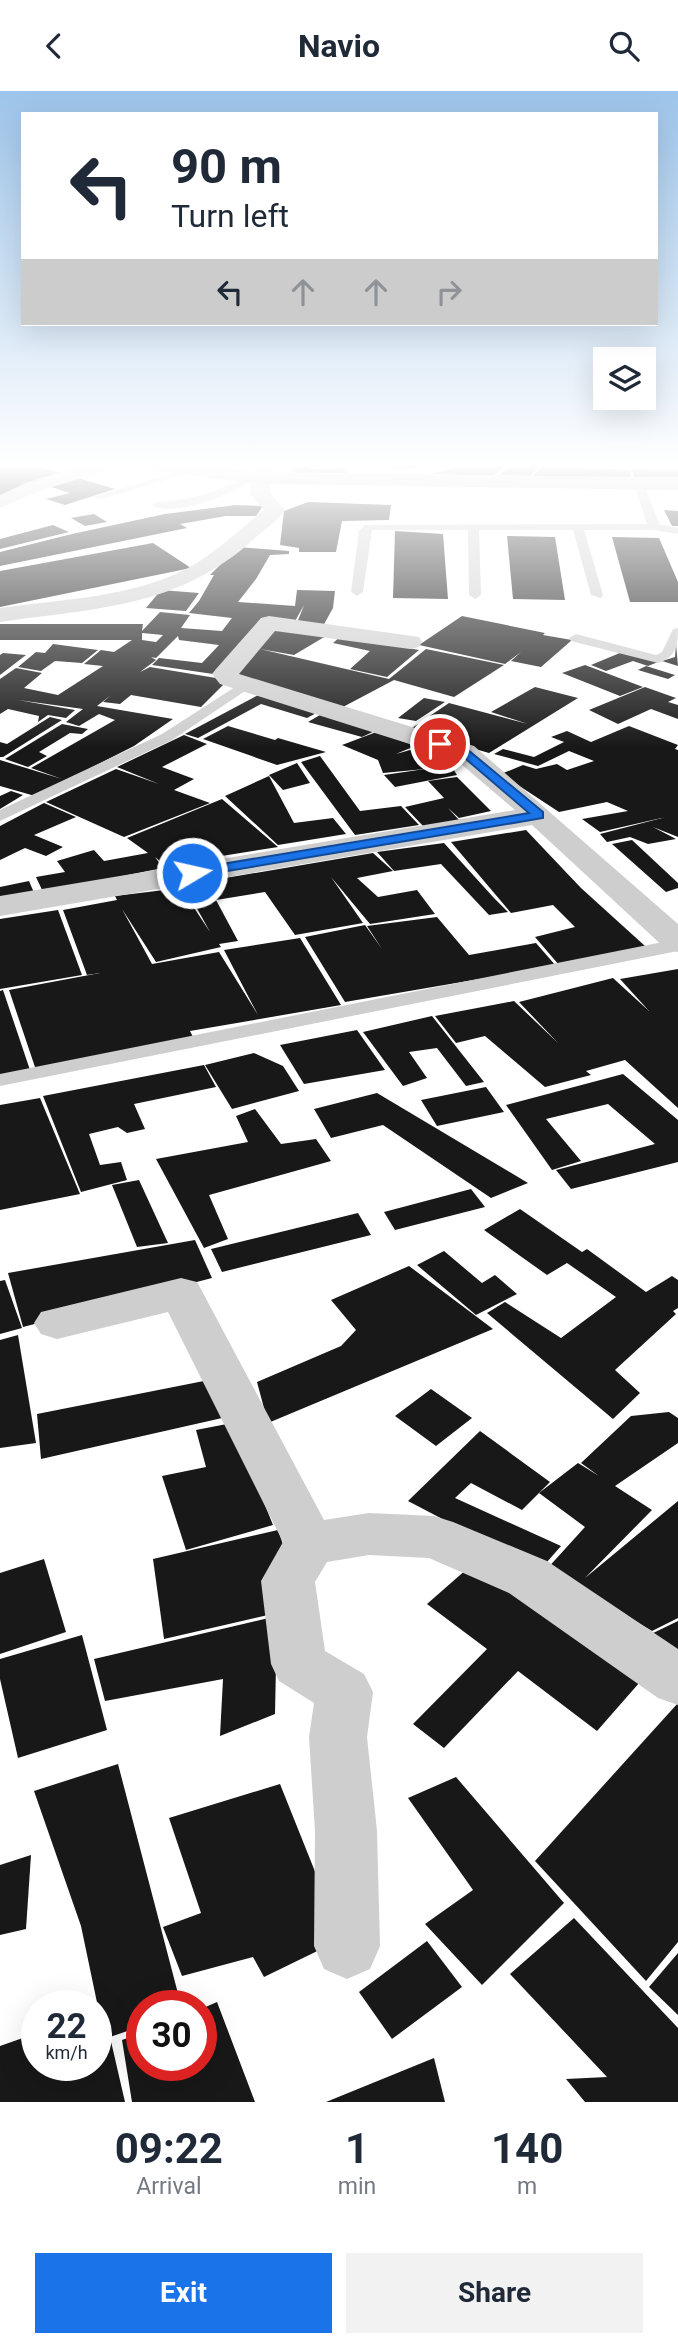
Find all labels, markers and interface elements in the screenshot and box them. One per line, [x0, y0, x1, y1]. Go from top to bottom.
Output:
icon: back [35, 27, 73, 65]
text: Navio [298, 27, 380, 65]
icon: search [605, 27, 643, 65]
text: 90 m [171, 138, 282, 195]
icon: left [56, 140, 147, 231]
text: Turn left [171, 197, 289, 235]
icon: left [211, 273, 249, 311]
icon: ahead [284, 273, 322, 311]
icon: ahead [357, 273, 395, 311]
icon: right [430, 273, 468, 311]
map controls [593, 347, 656, 410]
button: layers [593, 347, 656, 410]
pin [410, 714, 470, 774]
icon: arrive [421, 725, 459, 763]
position arrow [155, 836, 229, 910]
speed limit sign: 30 [126, 1990, 217, 2081]
text: 22 [46, 2006, 87, 2047]
text: km/h [45, 2042, 88, 2063]
text: 09:22 [115, 2124, 223, 2173]
text: 1 [345, 2124, 369, 2173]
text: 140 [491, 2124, 563, 2173]
text: Arrival [136, 2173, 202, 2200]
text: min [338, 2173, 376, 2200]
text: m [517, 2173, 537, 2200]
button: Exit [35, 2253, 332, 2333]
button: Share [346, 2253, 643, 2333]

